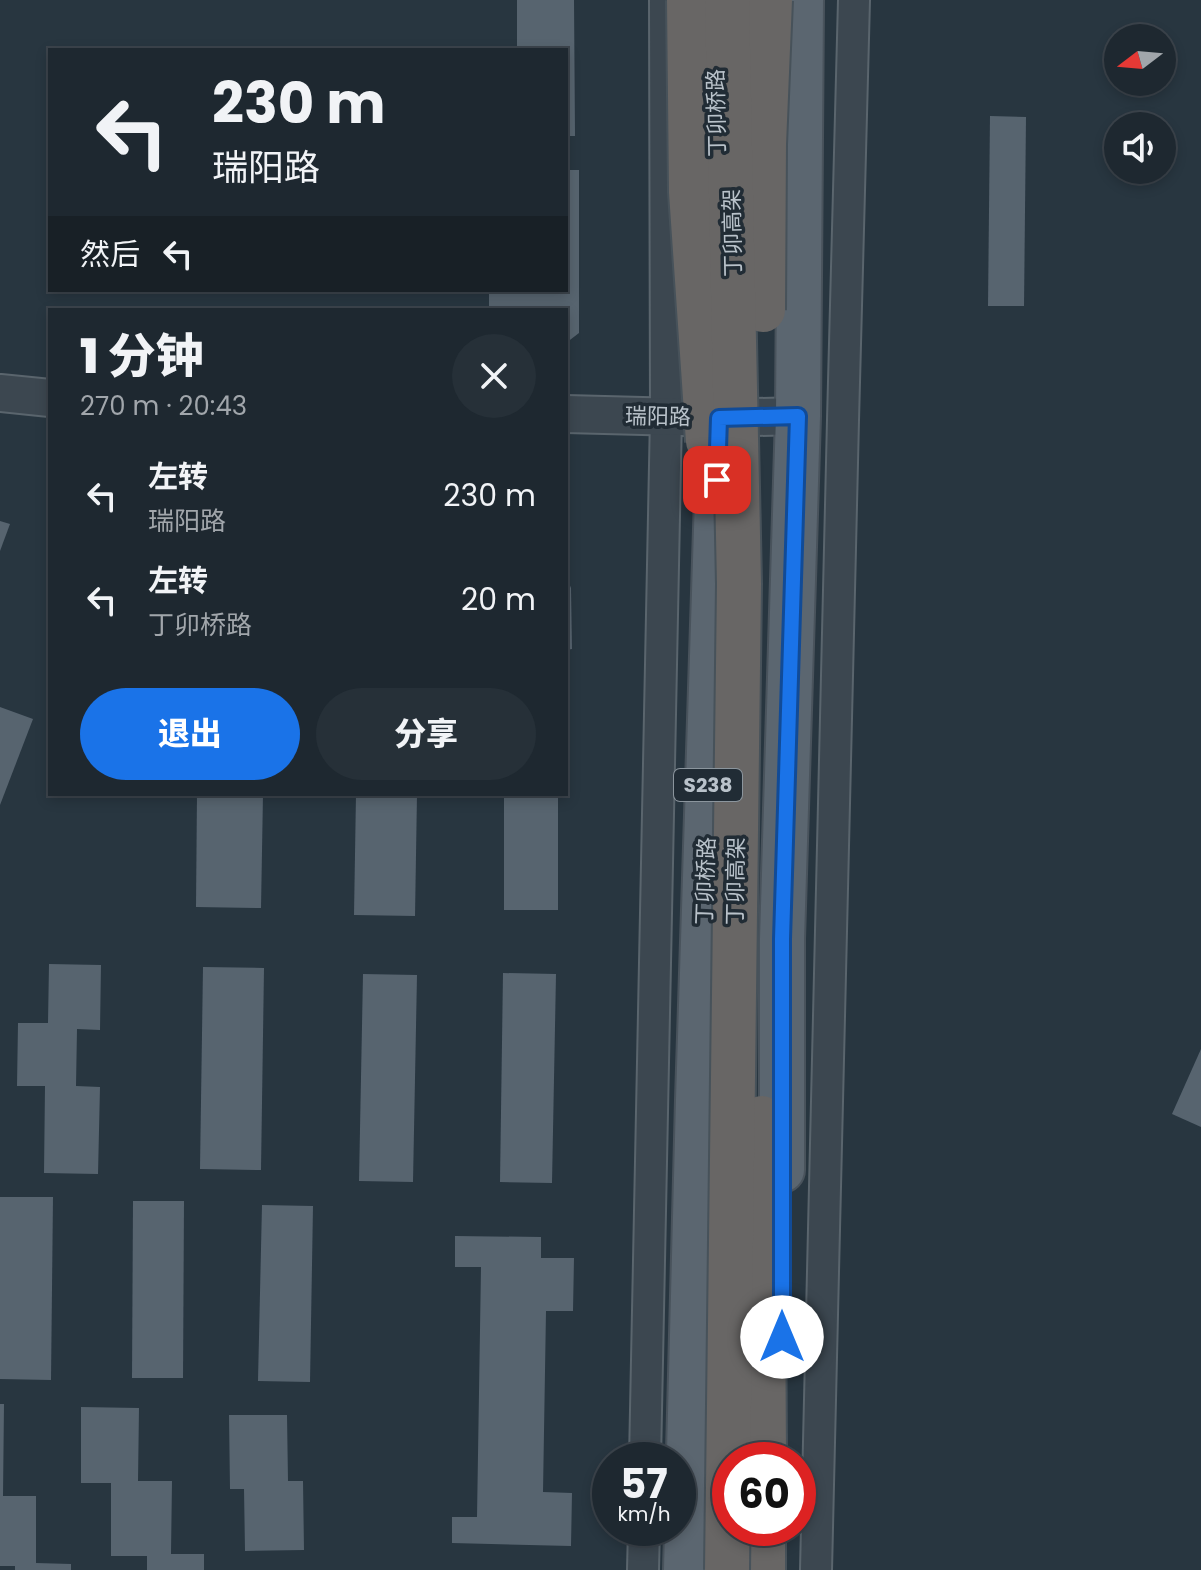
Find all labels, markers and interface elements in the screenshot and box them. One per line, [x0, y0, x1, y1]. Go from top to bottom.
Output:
north arrow [1104, 24, 1176, 96]
map controls [1104, 24, 1176, 184]
text: 230 m [212, 64, 386, 143]
street label: 丁卯桥路 [700, 69, 733, 157]
icon: left [80, 80, 184, 184]
button: sound [1104, 112, 1176, 184]
text: 瑞阳路 [212, 142, 320, 193]
street label: 丁卯高架 [716, 189, 749, 277]
icon: left [156, 232, 200, 276]
text: 然后 [80, 233, 140, 276]
text: 1 分钟 [80, 323, 204, 390]
button: close [452, 334, 536, 418]
text: 270 m · 20:43 [80, 388, 247, 424]
street label: 瑞阳路 [625, 400, 691, 433]
pin [683, 446, 751, 514]
text: 左转 [148, 455, 208, 498]
icon: arrive [695, 458, 739, 502]
icon: left [80, 474, 124, 518]
text: 230 m [443, 474, 536, 517]
text: 瑞阳路 [148, 503, 226, 539]
text: 左转 [148, 559, 208, 602]
icon: left [80, 578, 124, 622]
text: 20 m [461, 578, 536, 621]
text: 丁卯桥路 [148, 607, 252, 643]
button: 退出 [80, 688, 300, 780]
button: 分享 [316, 688, 536, 780]
road number: S238 [674, 769, 742, 801]
street label: 丁卯桥路 [688, 836, 723, 926]
street label: 丁卯高架 [719, 837, 752, 925]
position arrow [740, 1295, 824, 1379]
speed limit sign: 60 [712, 1442, 816, 1546]
text: 57 [620, 1456, 668, 1512]
text: km/h [617, 1500, 671, 1528]

